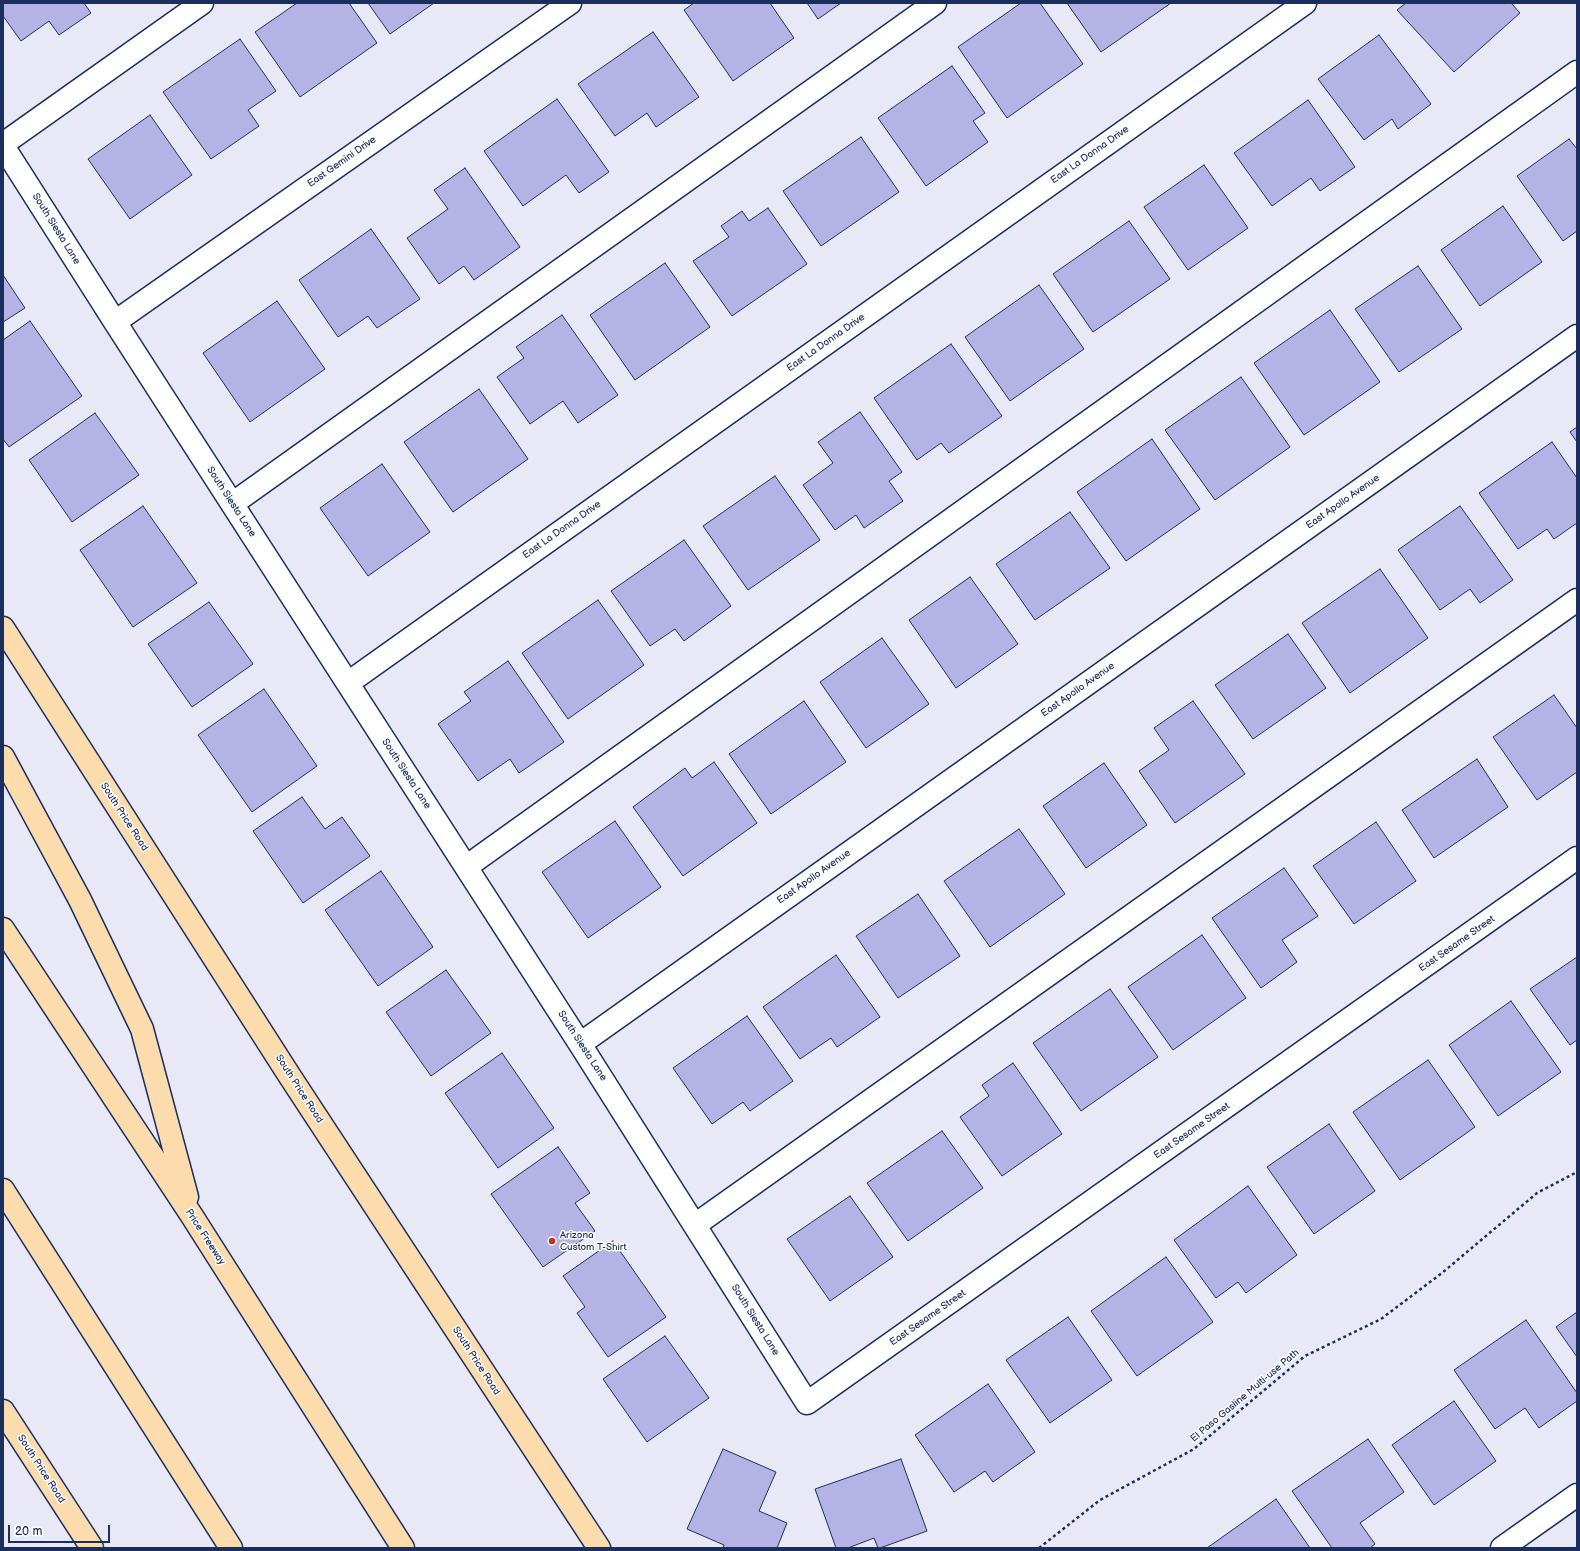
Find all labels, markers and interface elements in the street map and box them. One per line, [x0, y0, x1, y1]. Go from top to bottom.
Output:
street label: East La Donna Drive [1049, 123, 1131, 187]
street label: East Gemini Drive [305, 134, 379, 190]
street label: South Siesta Lane [29, 191, 83, 267]
street label: East La Donna Drive [785, 311, 867, 375]
street label: South Siesta Lane [204, 465, 258, 539]
street label: East Apollo Avenue [1304, 472, 1382, 532]
street label: East La Donna Drive [521, 498, 603, 562]
street label: East Apollo Avenue [1039, 660, 1117, 720]
street label: South Siesta Lane [379, 737, 433, 811]
street label: South Price Road [97, 781, 151, 853]
street label: East Apollo Avenue [775, 847, 853, 907]
street label: East Sesame Street [1417, 913, 1497, 975]
street label: South Siesta Lane [555, 1009, 609, 1083]
street label: South Price Road [272, 1053, 326, 1125]
street label: East Sesame Street [1152, 1100, 1232, 1162]
street label: Price Freeway [182, 1207, 228, 1267]
place label: Arizona Custom T-Shirt [560, 1229, 627, 1252]
marker: Arizona Custom T-Shirt [547, 1236, 557, 1246]
street label: South Siesta Lane [728, 1282, 782, 1358]
street label: East Sesame Street [888, 1287, 968, 1349]
street label: South Price Road [449, 1325, 503, 1397]
street label: El Paso Gasline Multi-use Path [1188, 1347, 1302, 1445]
street label: South Price Road [14, 1433, 68, 1505]
scale bar [10, 1517, 112, 1543]
text: 20 m [15, 1524, 42, 1539]

